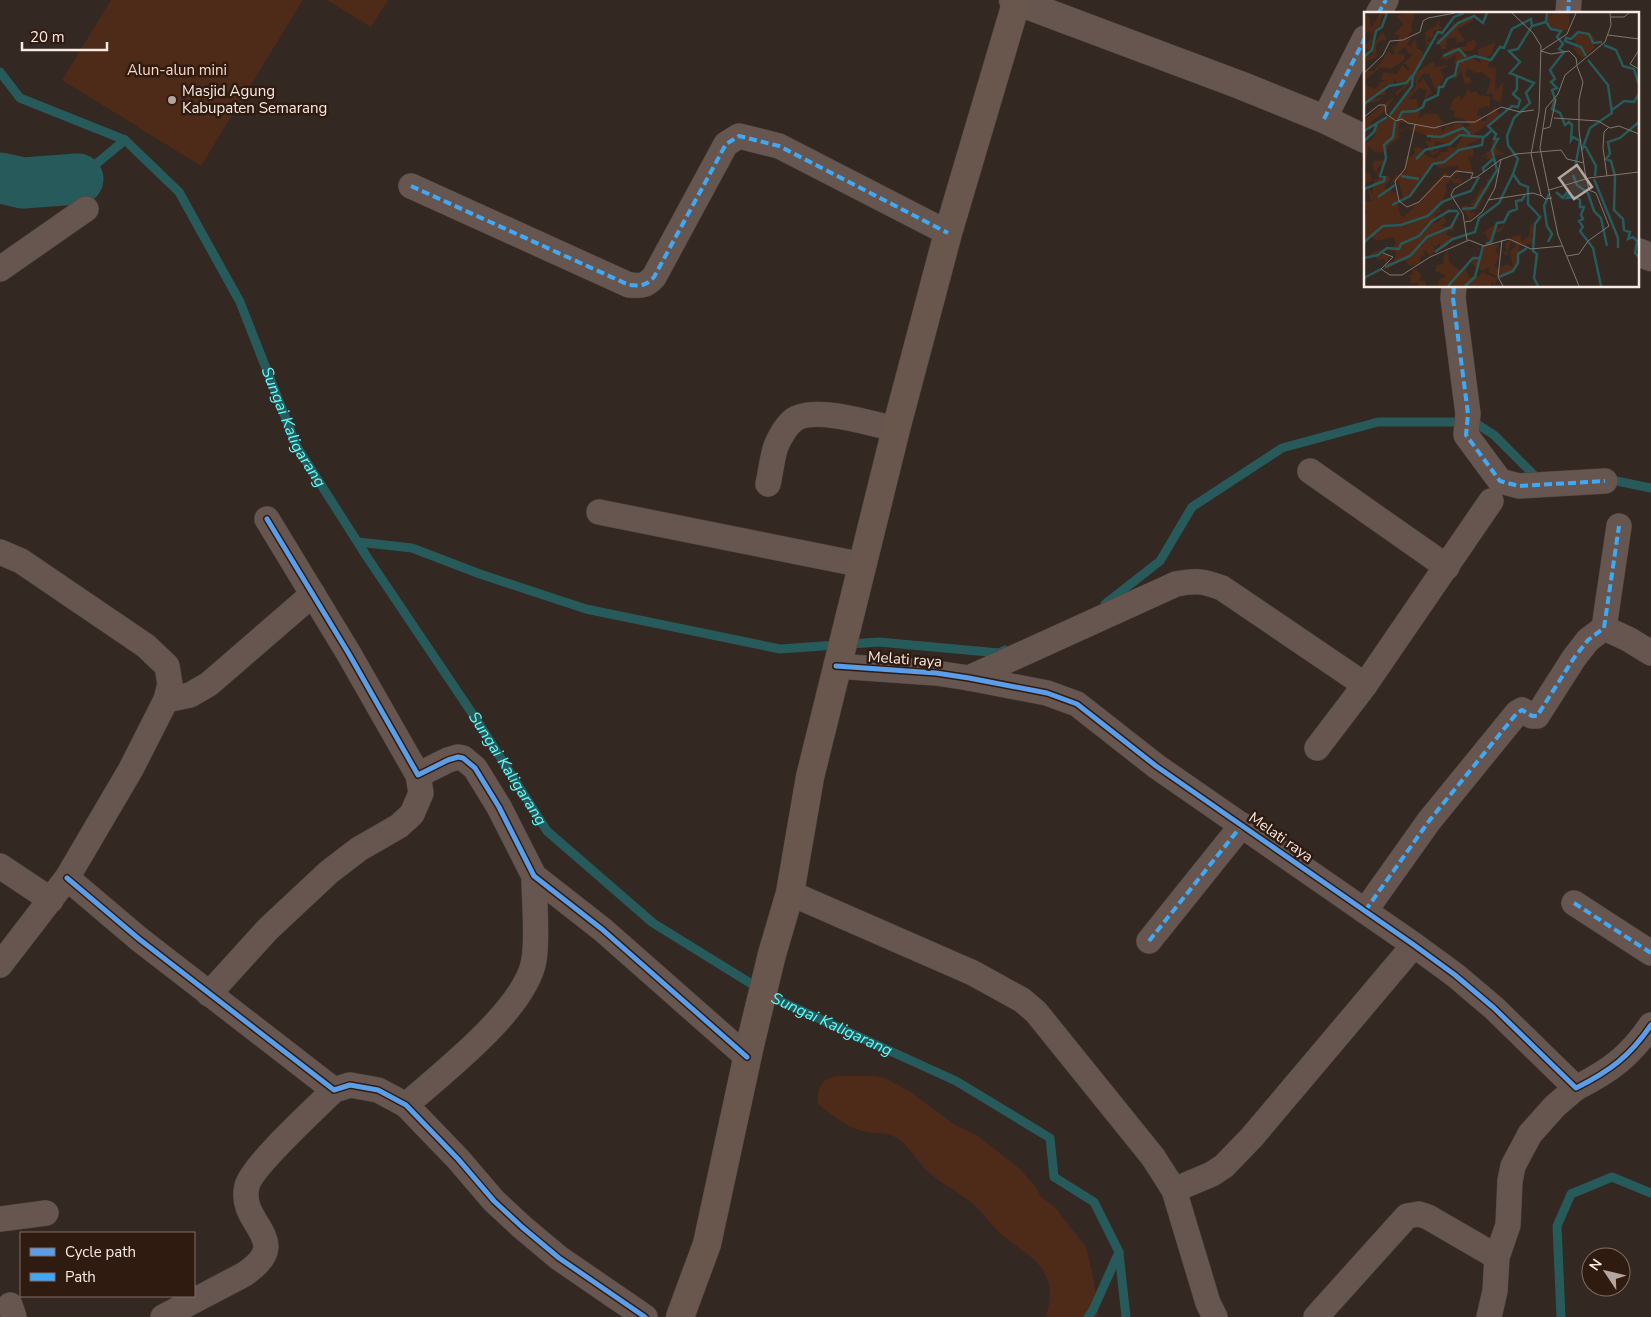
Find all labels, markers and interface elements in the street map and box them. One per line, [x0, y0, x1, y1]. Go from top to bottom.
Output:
inset map [1364, 12, 1638, 288]
scale bar [22, 20, 108, 52]
text: 20 m [30, 27, 65, 47]
park label: Alun-alun mini [127, 60, 227, 80]
place label: Masjid Agung Kabupaten Semarang [182, 81, 327, 118]
marker: Masjid Agung Kabupaten Semarang [166, 94, 178, 106]
water label: Sungai Kaligarang [256, 364, 331, 492]
street label: Melati raya [867, 646, 943, 672]
water label: Sungai Kaligarang [463, 707, 552, 830]
street label: Melati raya [1245, 807, 1317, 867]
water label: Sungai Kaligarang [767, 987, 896, 1062]
legend [20, 1232, 195, 1297]
text: Cycle path [65, 1242, 136, 1262]
north arrow [1581, 1247, 1631, 1297]
text: N [1585, 1255, 1607, 1275]
text: Path [65, 1267, 96, 1287]

